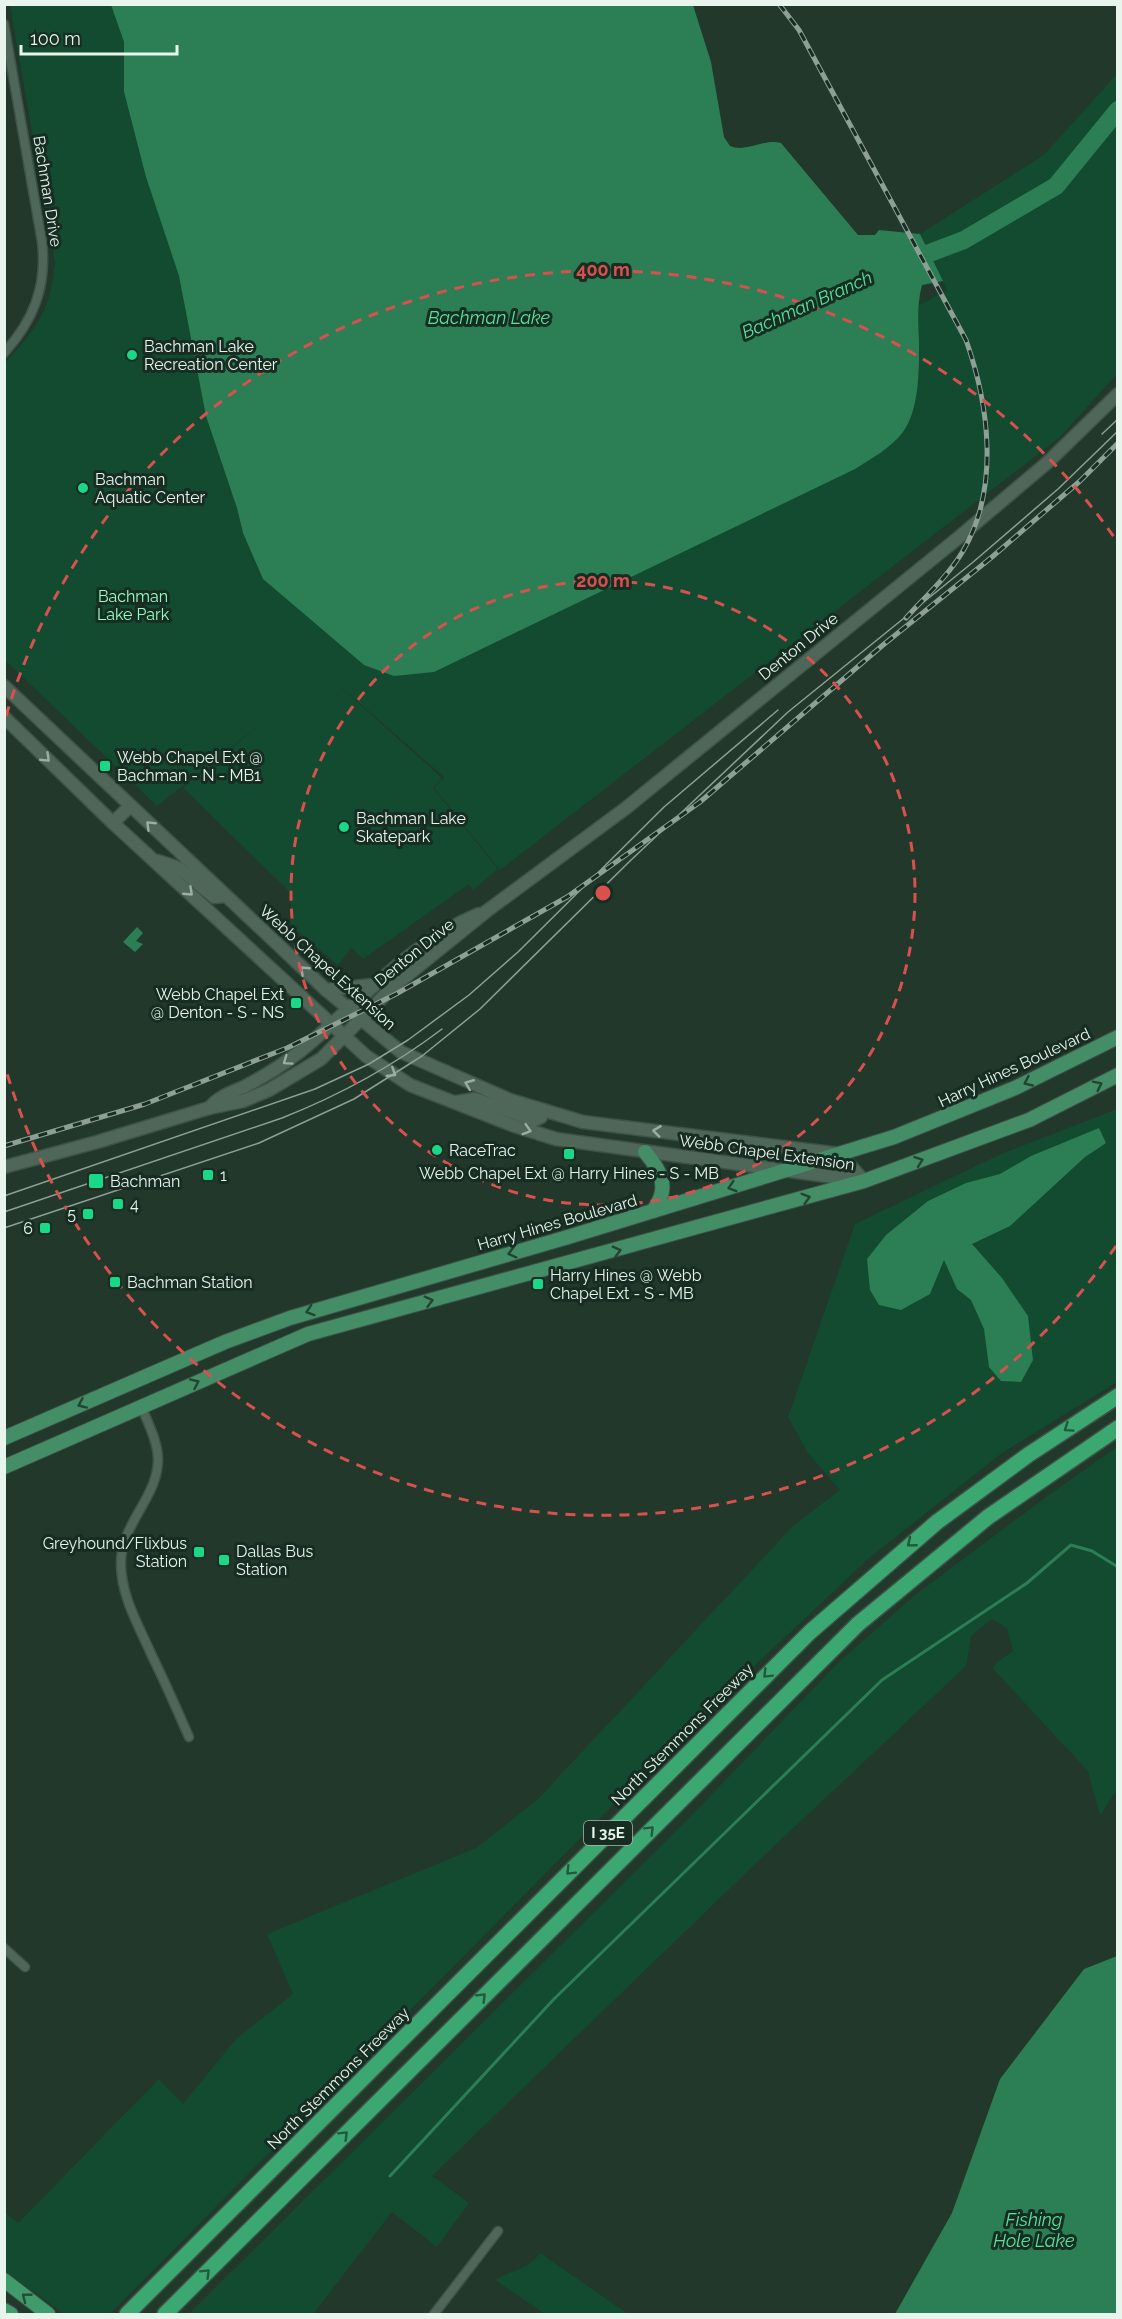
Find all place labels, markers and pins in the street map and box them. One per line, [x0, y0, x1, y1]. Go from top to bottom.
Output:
place label: Bachman Lake Recreation Center [144, 337, 278, 374]
marker: Bachman Lake Recreation Center [125, 348, 139, 362]
place label: Bachman Aquatic Center [95, 470, 206, 507]
marker: Bachman Aquatic Center [76, 481, 90, 495]
place label: Webb Chapel Ext @ Bachman - N - MB1 [117, 748, 263, 785]
marker: Webb Chapel Ext @ Bachman - N - MB1 [98, 759, 112, 773]
place label: Bachman Lake Skatepark [356, 809, 466, 846]
marker: Bachman Lake Skatepark [337, 820, 351, 834]
centre of rings [593, 883, 613, 903]
place label: Webb Chapel Ext @ Denton - S - NS [151, 985, 285, 1022]
marker: Webb Chapel Ext @ Denton - S - NS [289, 996, 303, 1010]
place label: RaceTrac [449, 1141, 516, 1160]
marker: RaceTrac [430, 1143, 444, 1157]
marker: Webb Chapel Ext @ Harry Hines - S - MB [562, 1147, 576, 1161]
place label: Webb Chapel Ext @ Harry Hines - S - MB [419, 1164, 719, 1183]
place label: 1 [220, 1166, 227, 1185]
marker: 1 [201, 1168, 215, 1182]
marker: Bachman [87, 1172, 105, 1190]
place label: Bachman [110, 1172, 180, 1191]
place label: 4 [130, 1195, 139, 1214]
marker: 4 [111, 1197, 125, 1211]
place label: 5 [67, 1205, 76, 1224]
marker: 5 [81, 1207, 95, 1221]
place label: 6 [23, 1219, 33, 1238]
marker: 6 [38, 1221, 52, 1235]
place label: Harry Hines @ Webb Chapel Ext - S - MB [550, 1266, 702, 1303]
place label: Bachman Station [127, 1273, 253, 1292]
marker: Bachman Station [108, 1275, 122, 1289]
marker: Harry Hines @ Webb Chapel Ext - S - MB [531, 1277, 545, 1291]
place label: Greyhound/Flixbus Station [43, 1534, 187, 1571]
place label: Dallas Bus Station [236, 1542, 313, 1579]
marker: Greyhound/Flixbus Station [192, 1545, 206, 1559]
marker: Dallas Bus Station [217, 1553, 231, 1567]

